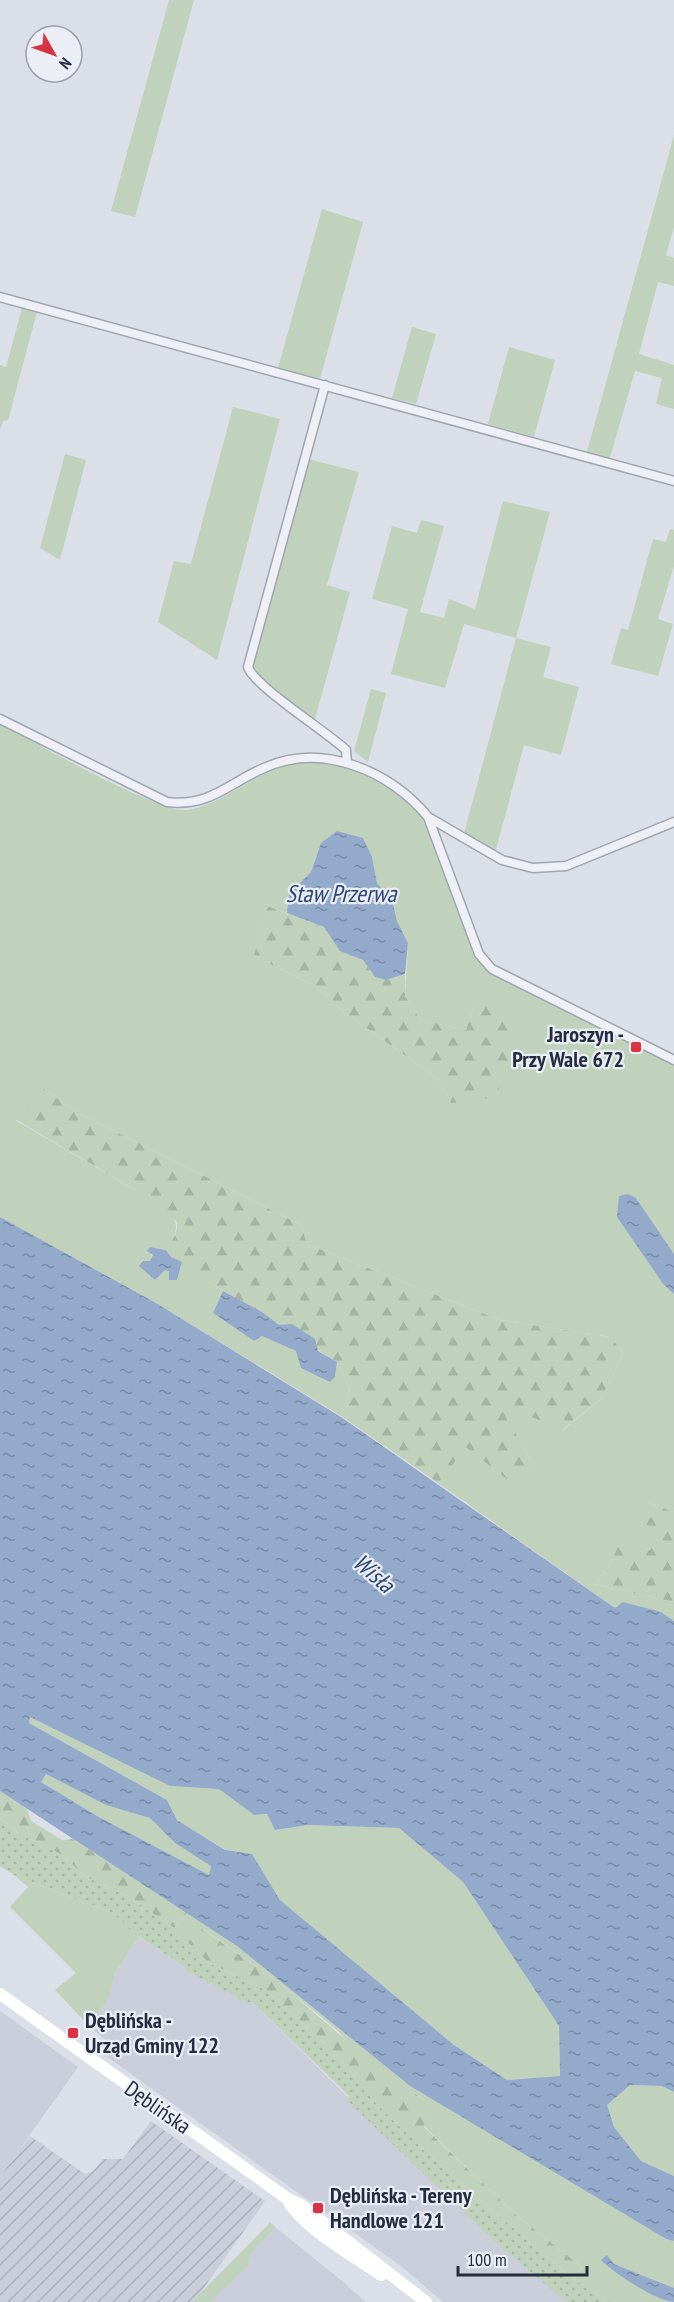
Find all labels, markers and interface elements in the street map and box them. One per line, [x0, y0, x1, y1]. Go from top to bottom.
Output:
north arrow [24, 24, 84, 84]
text: N [55, 54, 76, 73]
water label: Staw Przerwa [286, 878, 398, 909]
place label: Jaroszyn - Przy Wale 672 [512, 1020, 624, 1073]
marker: Jaroszyn - Przy Wale 672 [629, 1040, 643, 1054]
water label: Wisła [347, 1547, 402, 1600]
place label: Dęblińska - Urząd Gminy 122 [85, 2006, 219, 2059]
marker: Dęblińska - Urząd Gminy 122 [66, 2026, 80, 2040]
street label: Dęblińska [119, 2074, 197, 2140]
place label: Dęblińska - Tereny Handlowe 121 [330, 2181, 473, 2234]
marker: Dęblińska - Tereny Handlowe 121 [311, 2201, 325, 2215]
scale bar [458, 2239, 587, 2277]
text: 100 m [467, 2248, 507, 2271]

